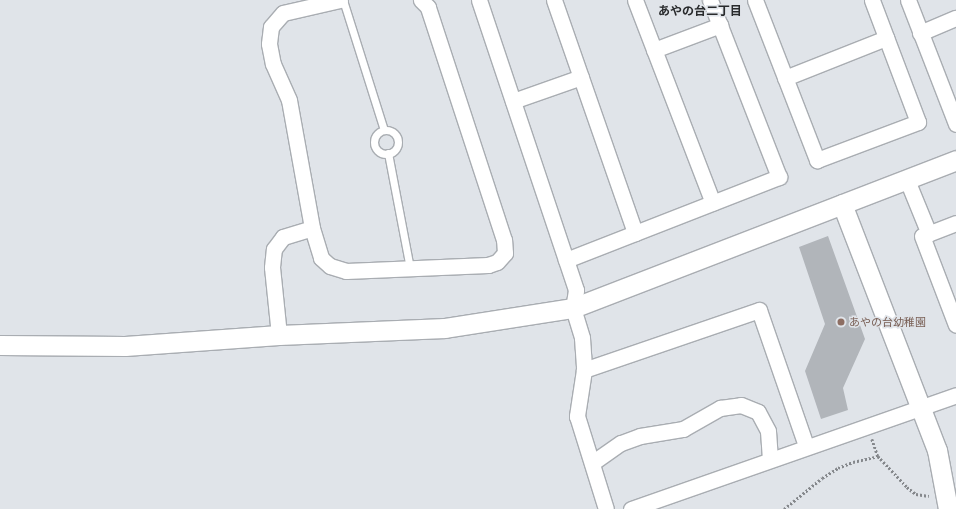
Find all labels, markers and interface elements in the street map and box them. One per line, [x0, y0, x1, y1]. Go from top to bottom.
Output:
district label: あやの台二丁目 [658, 4, 742, 18]
place label: あやの台幼稚園 [849, 315, 926, 329]
marker: あやの台幼稚園 [836, 317, 846, 327]

